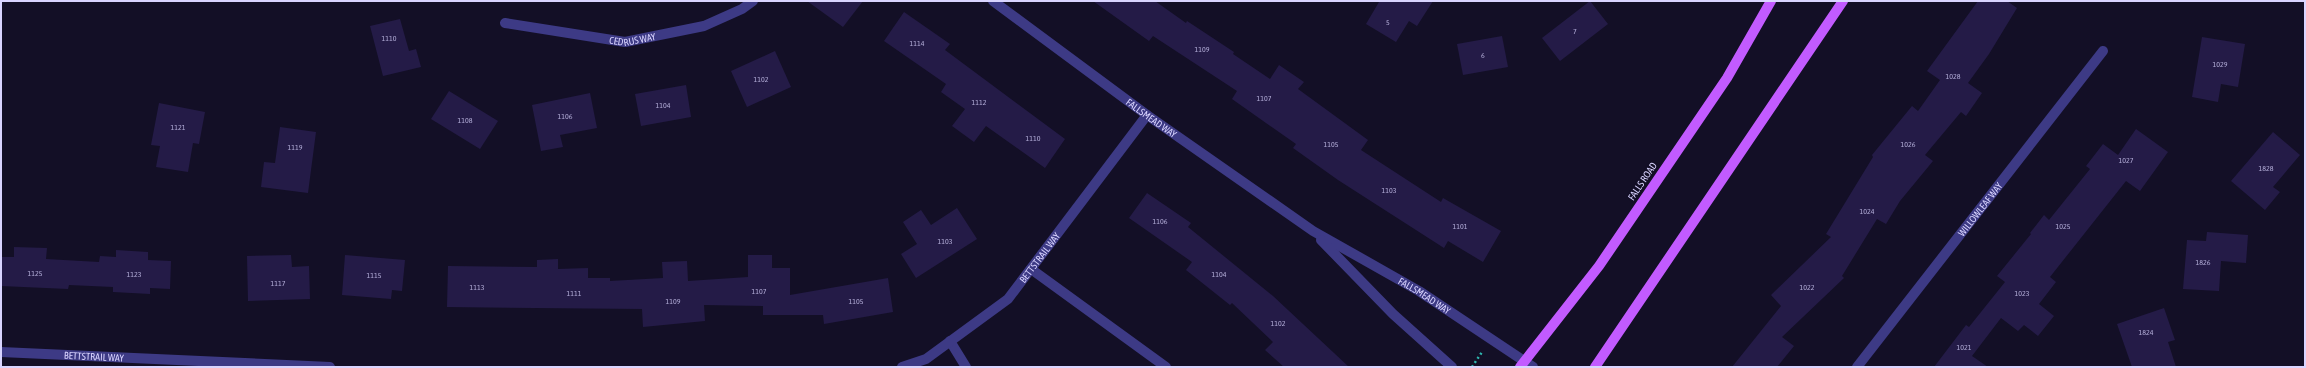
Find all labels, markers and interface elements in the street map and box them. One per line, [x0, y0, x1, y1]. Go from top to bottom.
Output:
house number: 5 [1386, 18, 1390, 27]
house number: 7 [1573, 27, 1577, 36]
street label: CEDRUS WAY [608, 31, 657, 48]
house number: 1110 [381, 34, 397, 43]
house number: 1114 [909, 39, 925, 48]
house number: 1109 [1194, 45, 1210, 54]
house number: 6 [1481, 51, 1485, 60]
house number: 1029 [2212, 60, 2228, 69]
house number: 1028 [1945, 72, 1961, 81]
house number: 1102 [753, 75, 769, 84]
house number: 1107 [1256, 94, 1272, 103]
street label: FALLSMEAD WAY [1124, 96, 1179, 140]
house number: 1112 [971, 98, 987, 107]
house number: 1104 [655, 101, 671, 110]
house number: 1106 [557, 112, 573, 121]
house number: 1108 [457, 116, 473, 125]
house number: 1121 [170, 123, 186, 132]
house number: 1110 [1025, 134, 1041, 143]
house number: 1105 [1323, 140, 1339, 149]
house number: 1026 [1900, 140, 1916, 149]
house number: 1119 [287, 143, 303, 152]
house number: 1027 [2118, 156, 2134, 165]
street label: FALLS ROAD [1626, 160, 1659, 202]
house number: 1828 [2258, 164, 2274, 173]
street label: WILLOWLEAF WAY [1956, 180, 2005, 238]
house number: 1103 [1381, 186, 1397, 195]
house number: 1024 [1859, 207, 1875, 216]
house number: 1106 [1152, 217, 1168, 226]
house number: 1101 [1452, 222, 1468, 231]
house number: 1025 [2055, 222, 2071, 231]
street label: BETTSTRAIL WAY [1017, 230, 1063, 285]
house number: 1103 [937, 237, 953, 246]
house number: 1826 [2195, 258, 2211, 267]
house number: 1125 [27, 269, 43, 278]
house number: 1123 [126, 270, 142, 279]
house number: 1104 [1211, 270, 1227, 279]
house number: 1115 [366, 271, 382, 280]
street label: FALLSMEAD WAY [1396, 275, 1453, 317]
house number: 1117 [270, 279, 286, 288]
house number: 1113 [469, 283, 485, 292]
house number: 1022 [1799, 283, 1815, 292]
house number: 1107 [751, 287, 767, 296]
house number: 1111 [566, 289, 582, 298]
house number: 1023 [2014, 289, 2030, 298]
house number: 1109 [665, 297, 681, 306]
house number: 1105 [848, 297, 864, 306]
house number: 1102 [1270, 319, 1286, 328]
house number: 1824 [2138, 328, 2154, 337]
house number: 1021 [1956, 343, 1972, 352]
street label: BETTSTRAIL WAY [64, 350, 125, 364]

